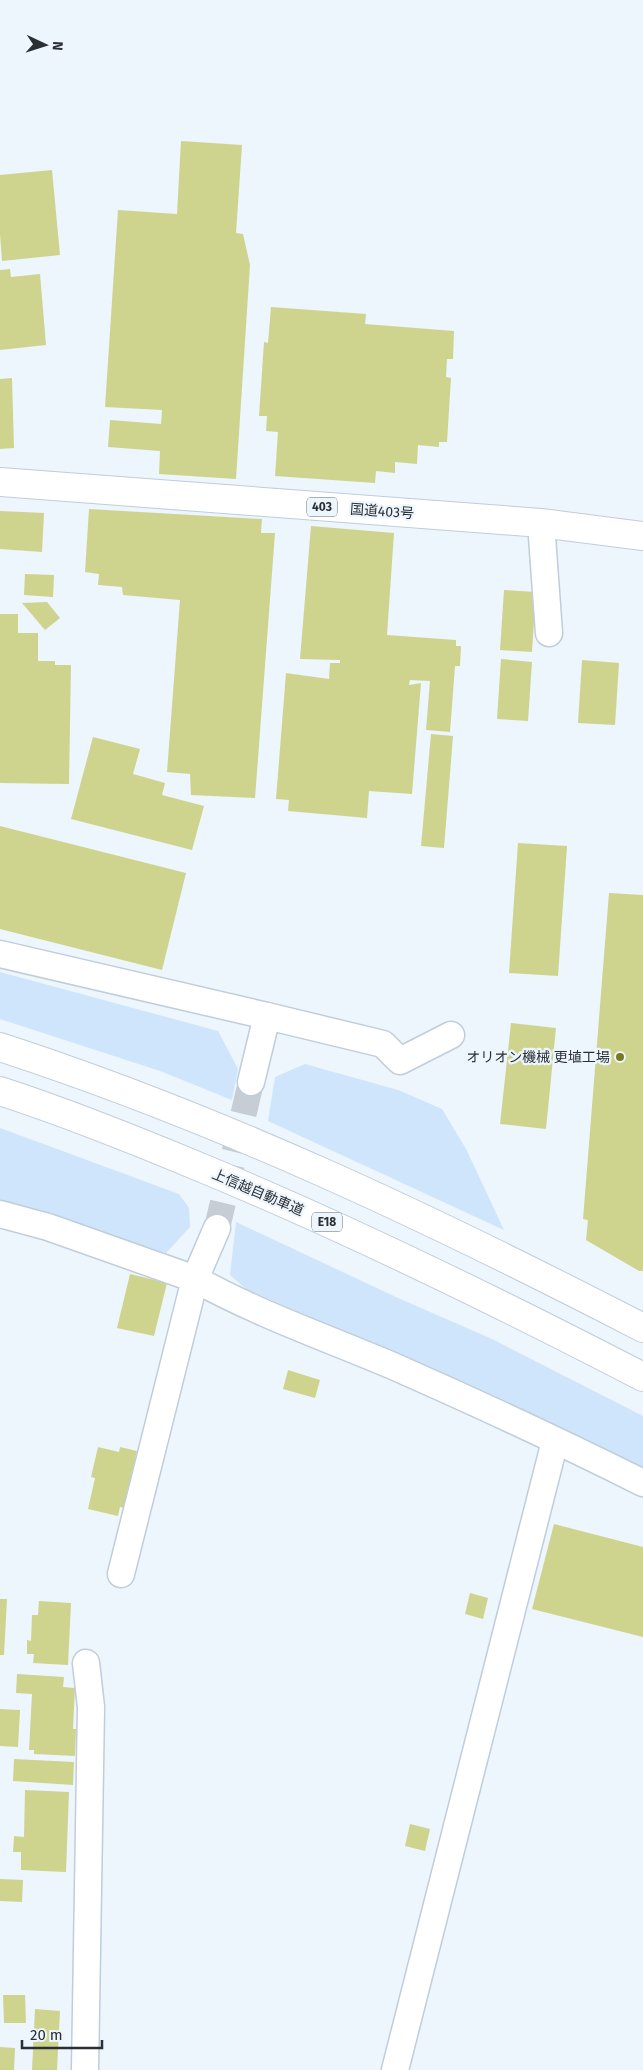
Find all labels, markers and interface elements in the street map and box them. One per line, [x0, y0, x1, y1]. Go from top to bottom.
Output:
north arrow [20, 20, 70, 70]
text: N [49, 41, 66, 51]
road number: 403 [307, 498, 337, 516]
street label: 国道403号 [349, 501, 415, 522]
place label: オリオン機械 更埴工場 [466, 1049, 610, 1066]
marker: オリオン機械 更埴工場 [614, 1051, 626, 1063]
street label: 上信越自動車道 [209, 1165, 306, 1219]
road number: E18 [312, 1212, 342, 1232]
scale bar [22, 2018, 102, 2050]
text: 20 m [30, 2026, 63, 2044]

